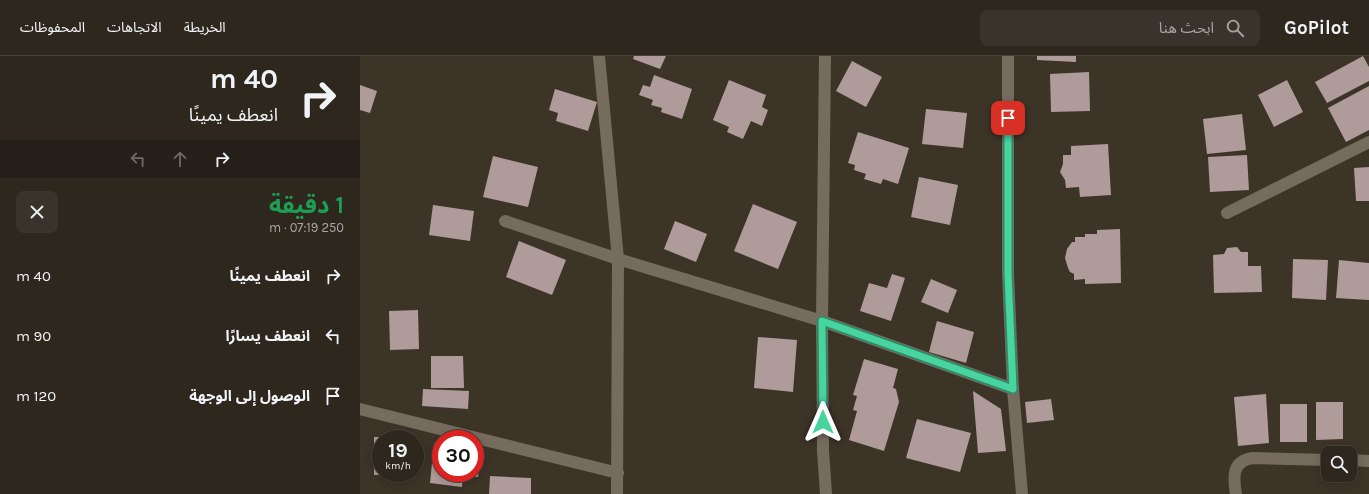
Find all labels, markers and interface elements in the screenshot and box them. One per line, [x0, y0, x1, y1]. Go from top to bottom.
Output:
search box [980, 10, 1260, 46]
icon: search [1224, 17, 1246, 39]
text: GoPilot [1284, 17, 1349, 39]
text: المحفوظات [20, 19, 85, 36]
text: الاتجاهات [107, 19, 162, 36]
text: الخريطة [184, 19, 226, 36]
text: ابحث هنا [1159, 19, 1214, 37]
text: 40 m [210, 62, 278, 95]
icon: right [292, 72, 344, 124]
pin [991, 101, 1025, 135]
text: انعطف يمينًا [189, 104, 278, 126]
icon: arrive [997, 107, 1019, 129]
icon: left [127, 148, 149, 170]
icon: ahead [169, 148, 191, 170]
icon: right [211, 148, 233, 170]
button: close [16, 191, 58, 233]
text: 1 دقيقة [269, 191, 344, 219]
text: 250 m · 07:19 [269, 220, 344, 235]
icon: right [322, 265, 344, 287]
text: 40 m [16, 267, 51, 285]
text: انعطف يمينًا [230, 267, 310, 285]
icon: left [322, 325, 344, 347]
text: 90 m [16, 327, 51, 345]
text: انعطف يسارًا [226, 327, 310, 345]
icon: arrive [322, 385, 344, 407]
text: 120 m [16, 387, 56, 405]
text: الوصول إلى الوجهة [189, 387, 310, 405]
position arrow [802, 401, 844, 443]
speed limit sign: 30 [432, 430, 484, 482]
text: 19 [388, 439, 408, 462]
map controls [1321, 446, 1357, 482]
button: search [1321, 446, 1357, 482]
text: km/h [385, 460, 411, 472]

